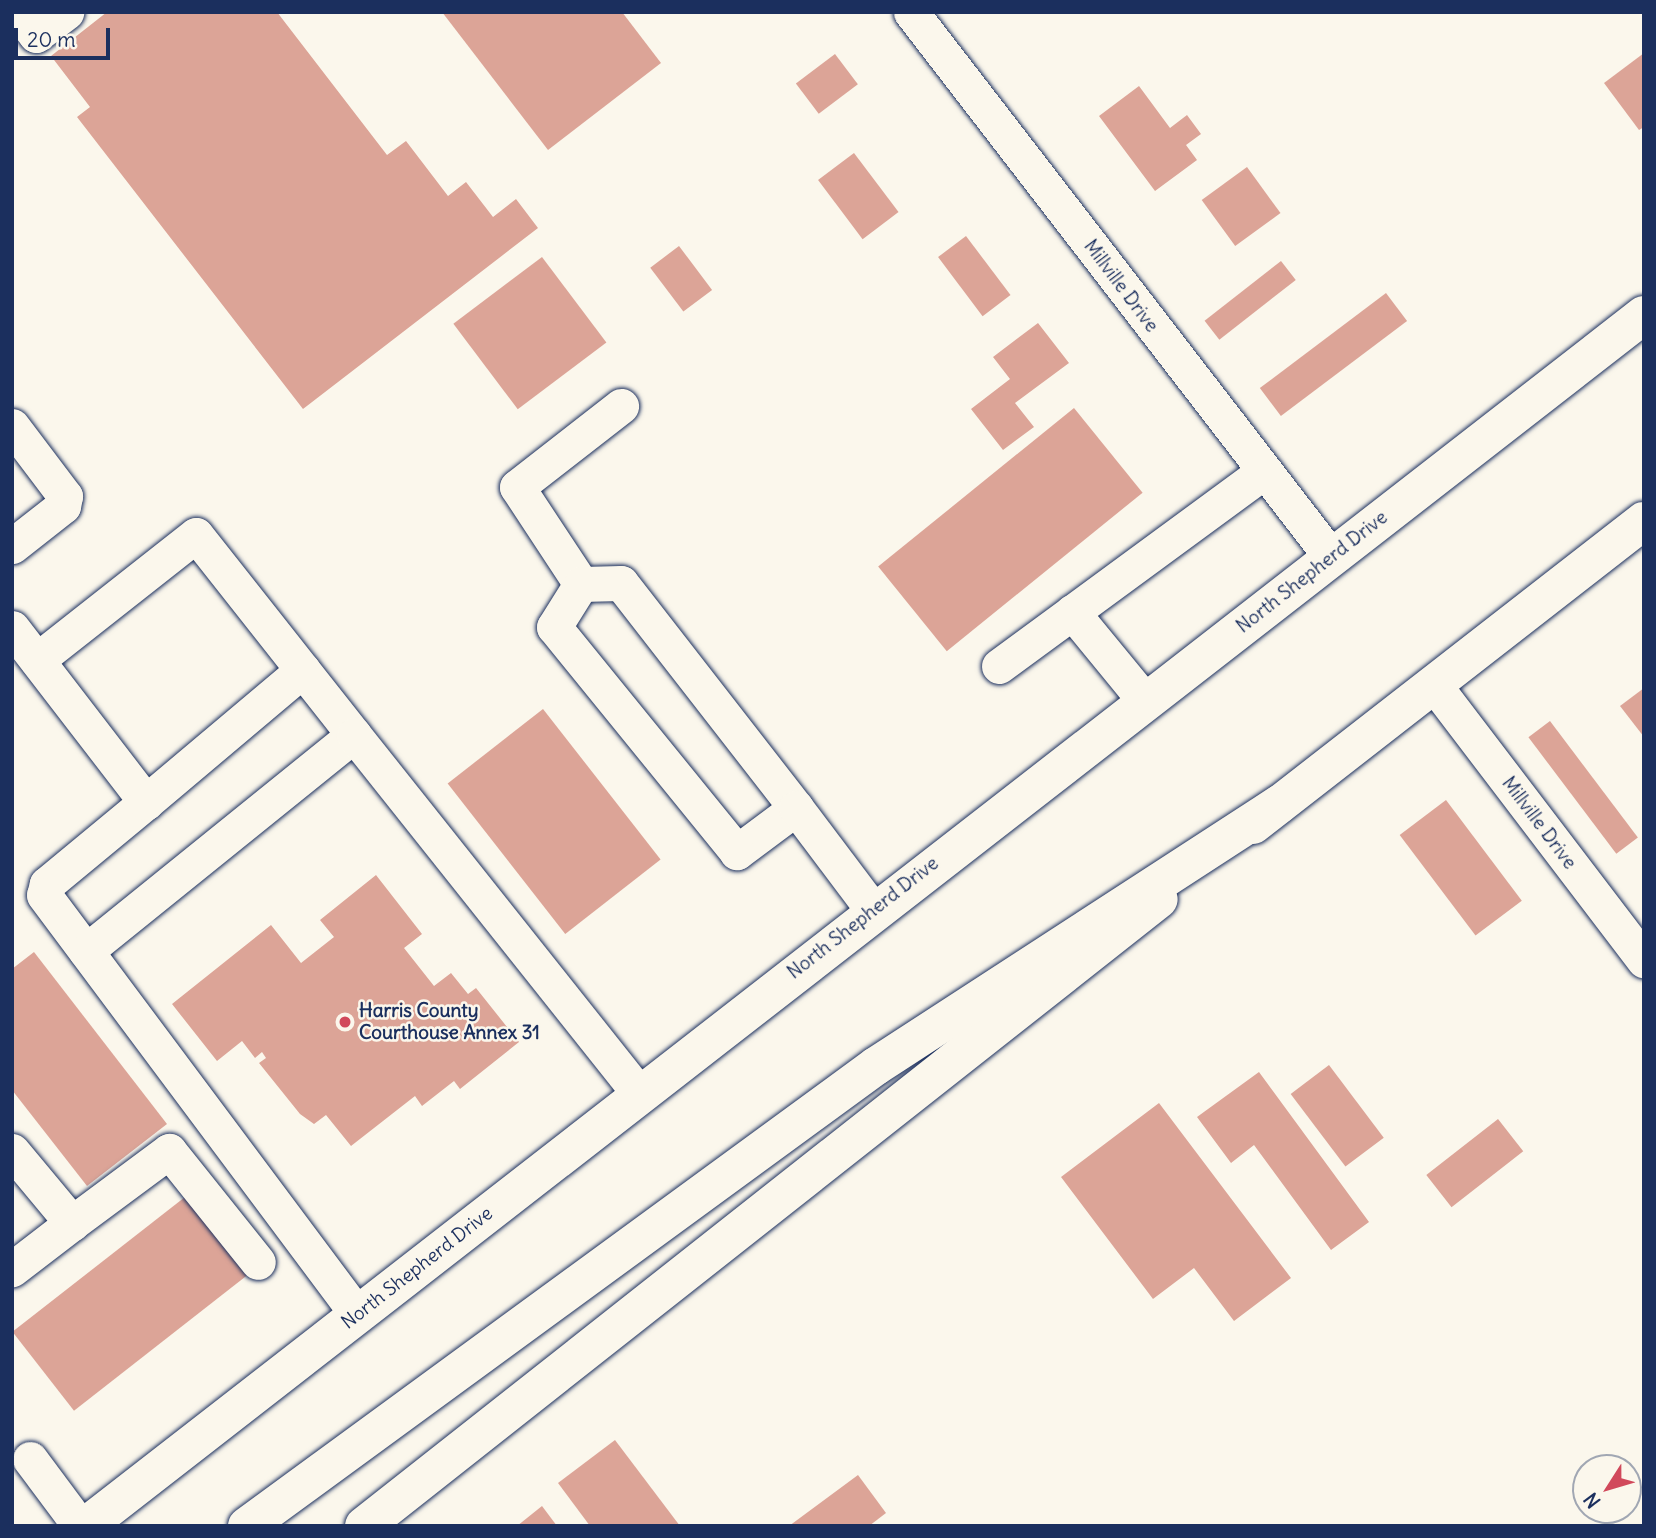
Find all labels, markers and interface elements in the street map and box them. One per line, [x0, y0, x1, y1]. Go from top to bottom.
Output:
scale bar [18, 14, 114, 58]
text: 20 m [27, 26, 76, 53]
street label: Millville Drive [1079, 235, 1163, 337]
street label: North Shepherd Drive [1232, 506, 1392, 638]
street label: Millville Drive [1497, 772, 1581, 874]
street label: North Shepherd Drive [783, 852, 943, 984]
place label: Harris County Courthouse Annex 31 [359, 1000, 540, 1044]
marker: Harris County Courthouse Annex 31 [337, 1014, 353, 1030]
street label: North Shepherd Drive [337, 1202, 497, 1334]
north arrow [1572, 1454, 1642, 1524]
text: N [1578, 1488, 1605, 1513]

